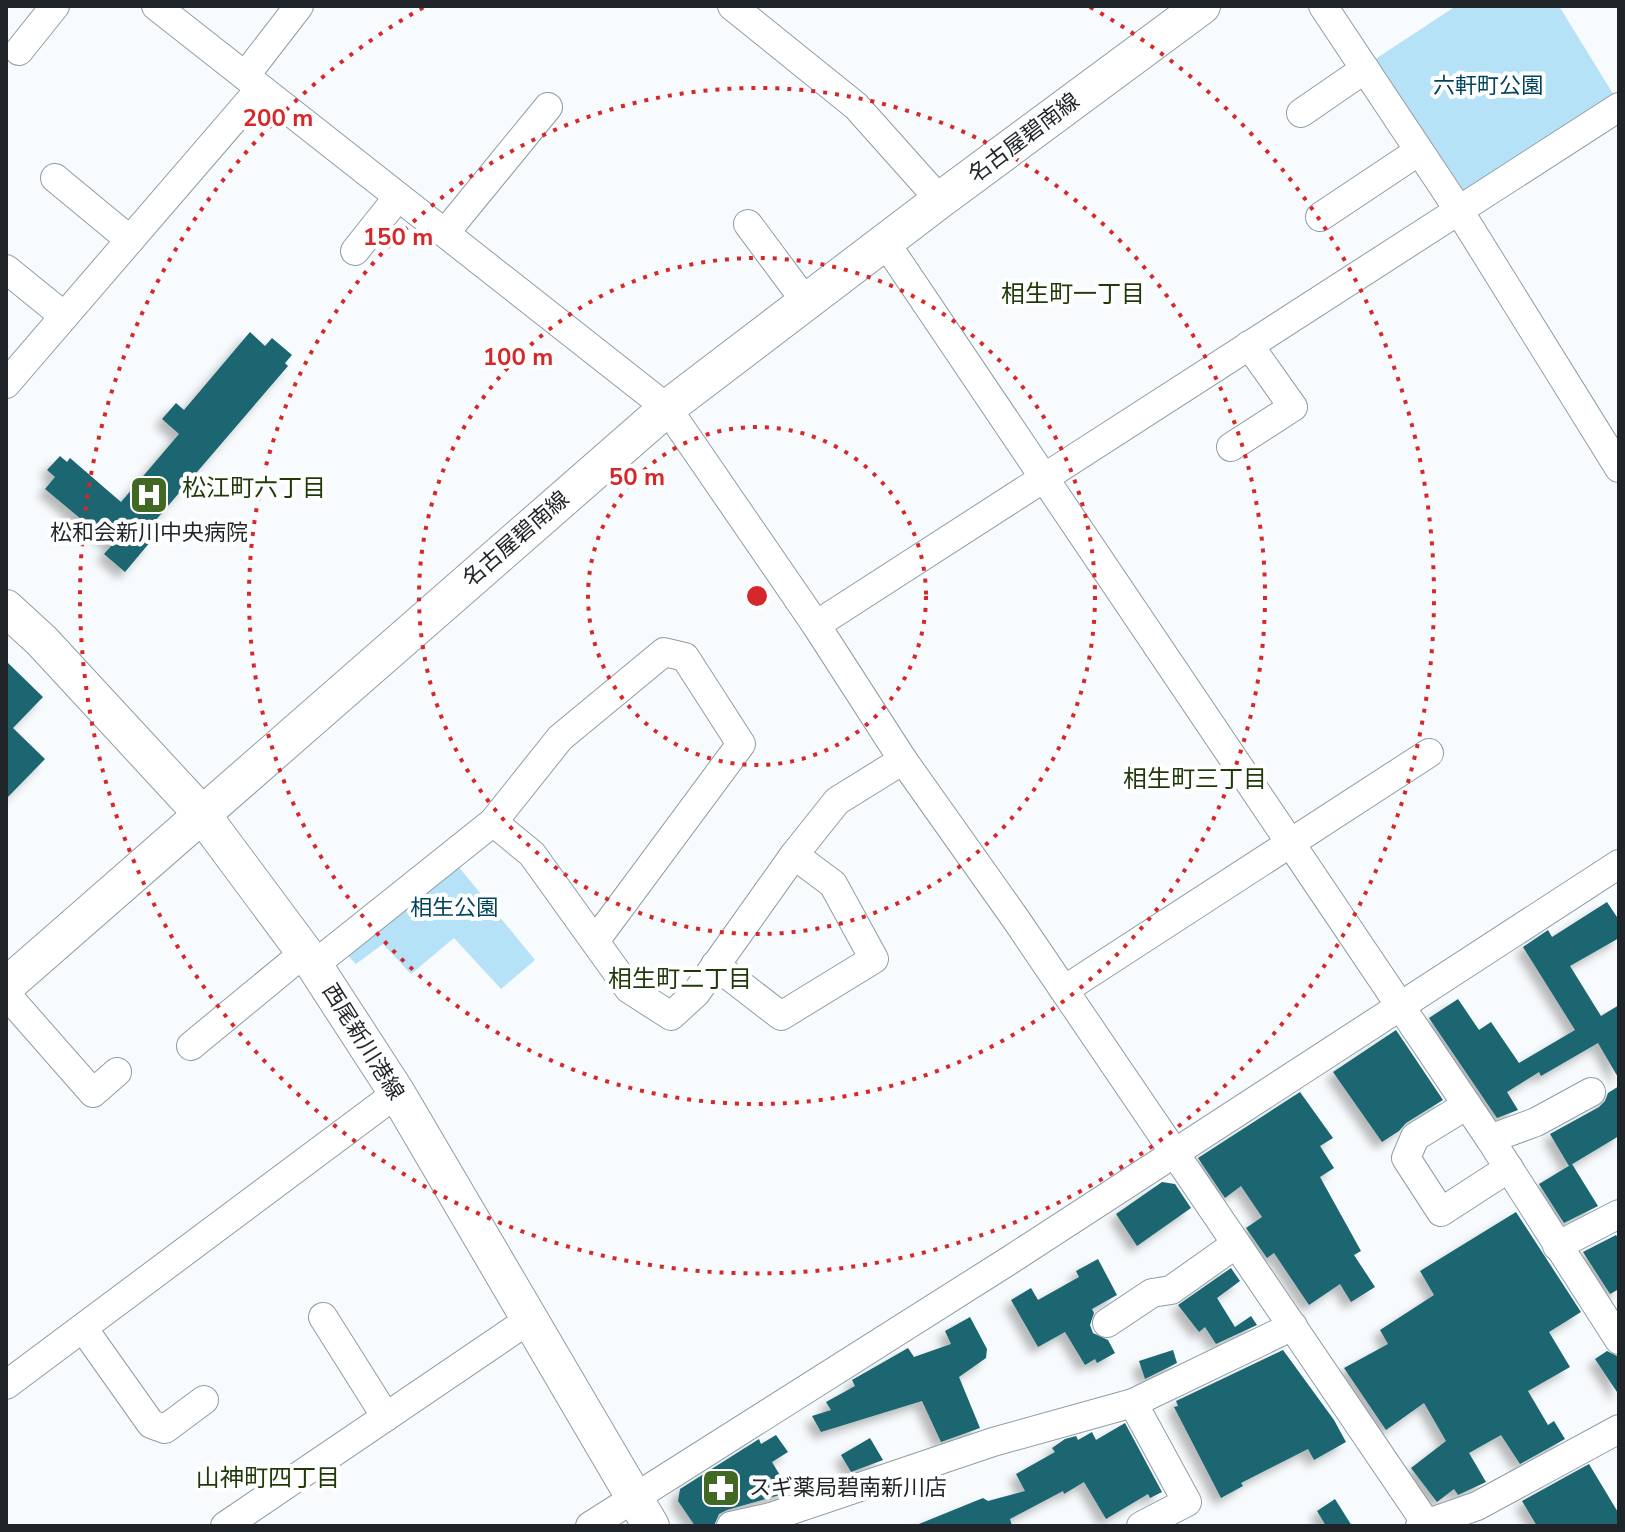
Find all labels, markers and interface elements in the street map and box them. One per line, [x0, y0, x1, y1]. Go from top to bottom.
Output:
park label: 六軒町公園 [1433, 71, 1543, 101]
street label: 名古屋碧南線 [962, 86, 1086, 190]
text: 200 m [243, 102, 313, 134]
text: 150 m [363, 221, 433, 253]
district label: 相生町一丁目 [1001, 278, 1145, 310]
text: 100 m [483, 341, 553, 373]
text: 50 m [609, 461, 665, 493]
district label: 松江町六丁目 [182, 472, 326, 504]
hospital icon: 松和会新川中央病院 [128, 474, 170, 516]
street label: 名古屋碧南線 [456, 484, 576, 594]
place label: 松和会新川中央病院 [50, 518, 248, 548]
centre of rings [743, 582, 771, 610]
district label: 相生町三丁目 [1123, 763, 1267, 795]
park label: 相生公園 [410, 893, 498, 923]
district label: 相生町二丁目 [608, 963, 752, 995]
street label: 西尾新川港線 [315, 978, 411, 1106]
district label: 山神町四丁目 [196, 1462, 340, 1494]
pharmacy icon: スギ薬局碧南新川店 [700, 1467, 742, 1509]
place label: スギ薬局碧南新川店 [749, 1473, 947, 1503]

